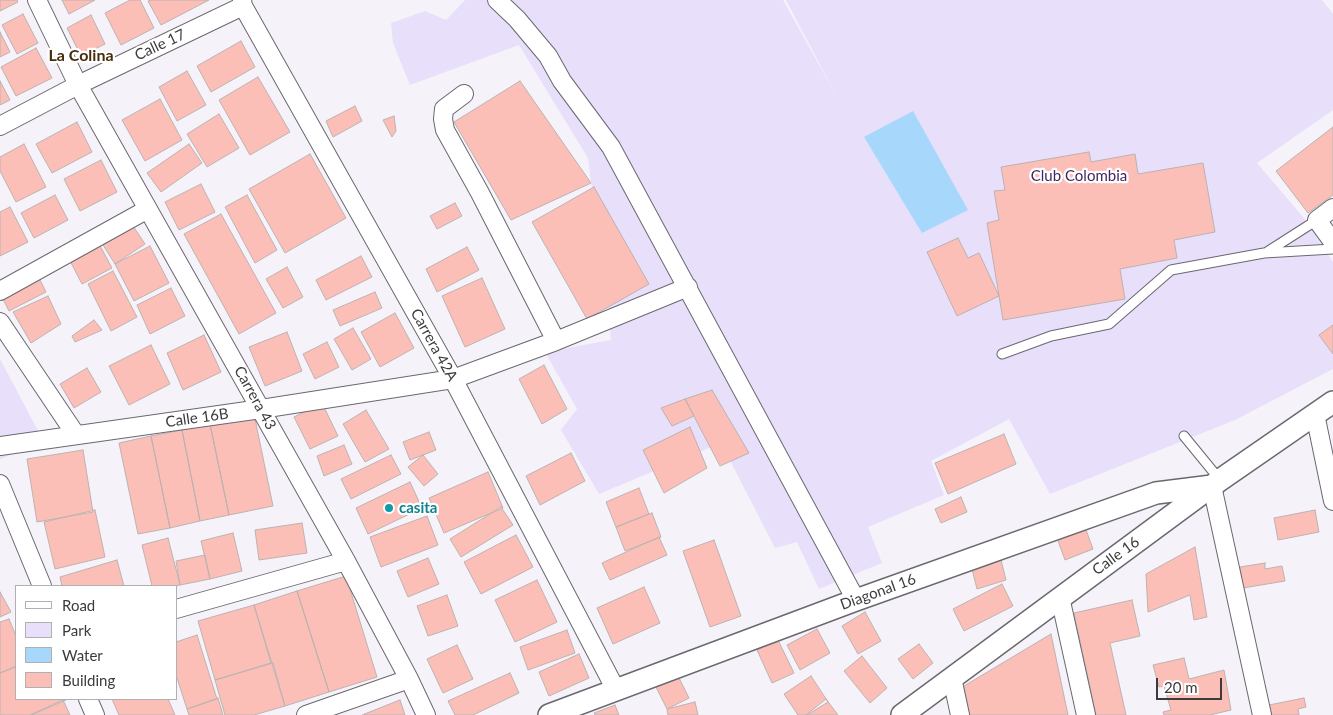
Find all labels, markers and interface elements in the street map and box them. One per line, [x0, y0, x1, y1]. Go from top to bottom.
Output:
street label: Calle 17 [132, 25, 188, 65]
district label: La Colina [48, 46, 114, 66]
park label: Club Colombia [1031, 167, 1127, 185]
street label: Carrera 42A [407, 306, 461, 384]
street label: Carrera 43 [230, 363, 280, 433]
street label: Calle 16B [164, 405, 230, 431]
place label: casita [399, 499, 437, 517]
marker: casita [383, 502, 395, 514]
street label: Calle 16 [1089, 533, 1143, 579]
street label: Diagonal 16 [838, 570, 918, 614]
legend [15, 585, 178, 700]
text: Road [62, 596, 95, 614]
text: Park [62, 621, 91, 639]
text: Water [62, 646, 103, 664]
scale bar [1158, 668, 1224, 700]
text: Building [62, 671, 115, 689]
text: 20 m [1164, 678, 1198, 696]

